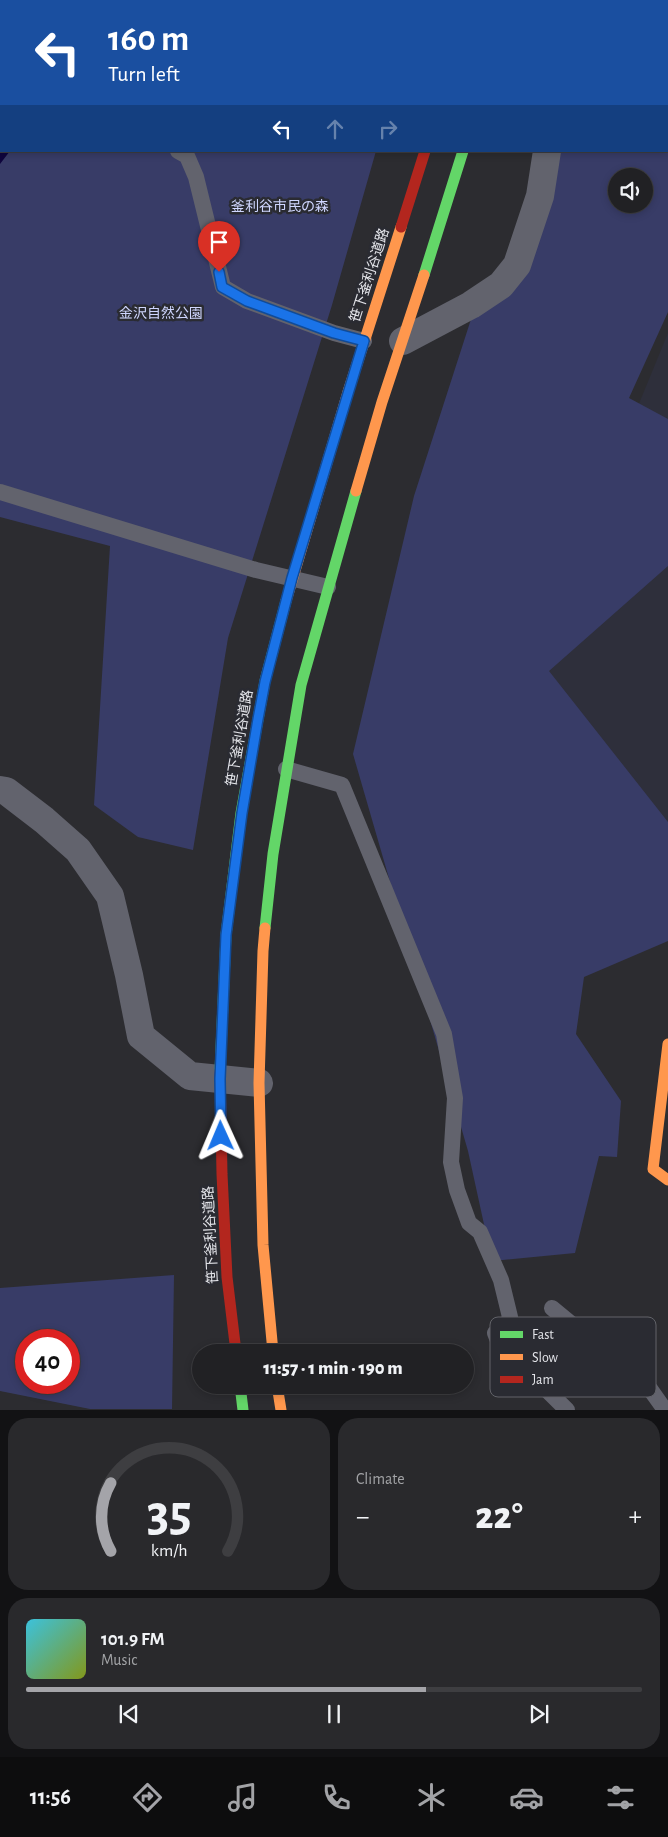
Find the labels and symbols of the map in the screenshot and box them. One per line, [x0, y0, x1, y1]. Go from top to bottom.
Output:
park label: 釜利谷市民の森 [231, 199, 329, 214]
pin [198, 221, 240, 272]
street label: 笹下釜利谷道路 [347, 226, 392, 324]
park label: 金沢自然公園 [119, 305, 203, 321]
street label: 笹下釜利谷道路 [224, 689, 255, 788]
position arrow [194, 1109, 246, 1161]
street label: 笹下釜利谷道路 [200, 1186, 221, 1284]
legend [490, 1317, 656, 1397]
text: Fast [532, 1328, 554, 1342]
speed limit sign: 40 [15, 1329, 80, 1394]
text: Slow [532, 1351, 559, 1365]
text: Jam [532, 1373, 554, 1387]

